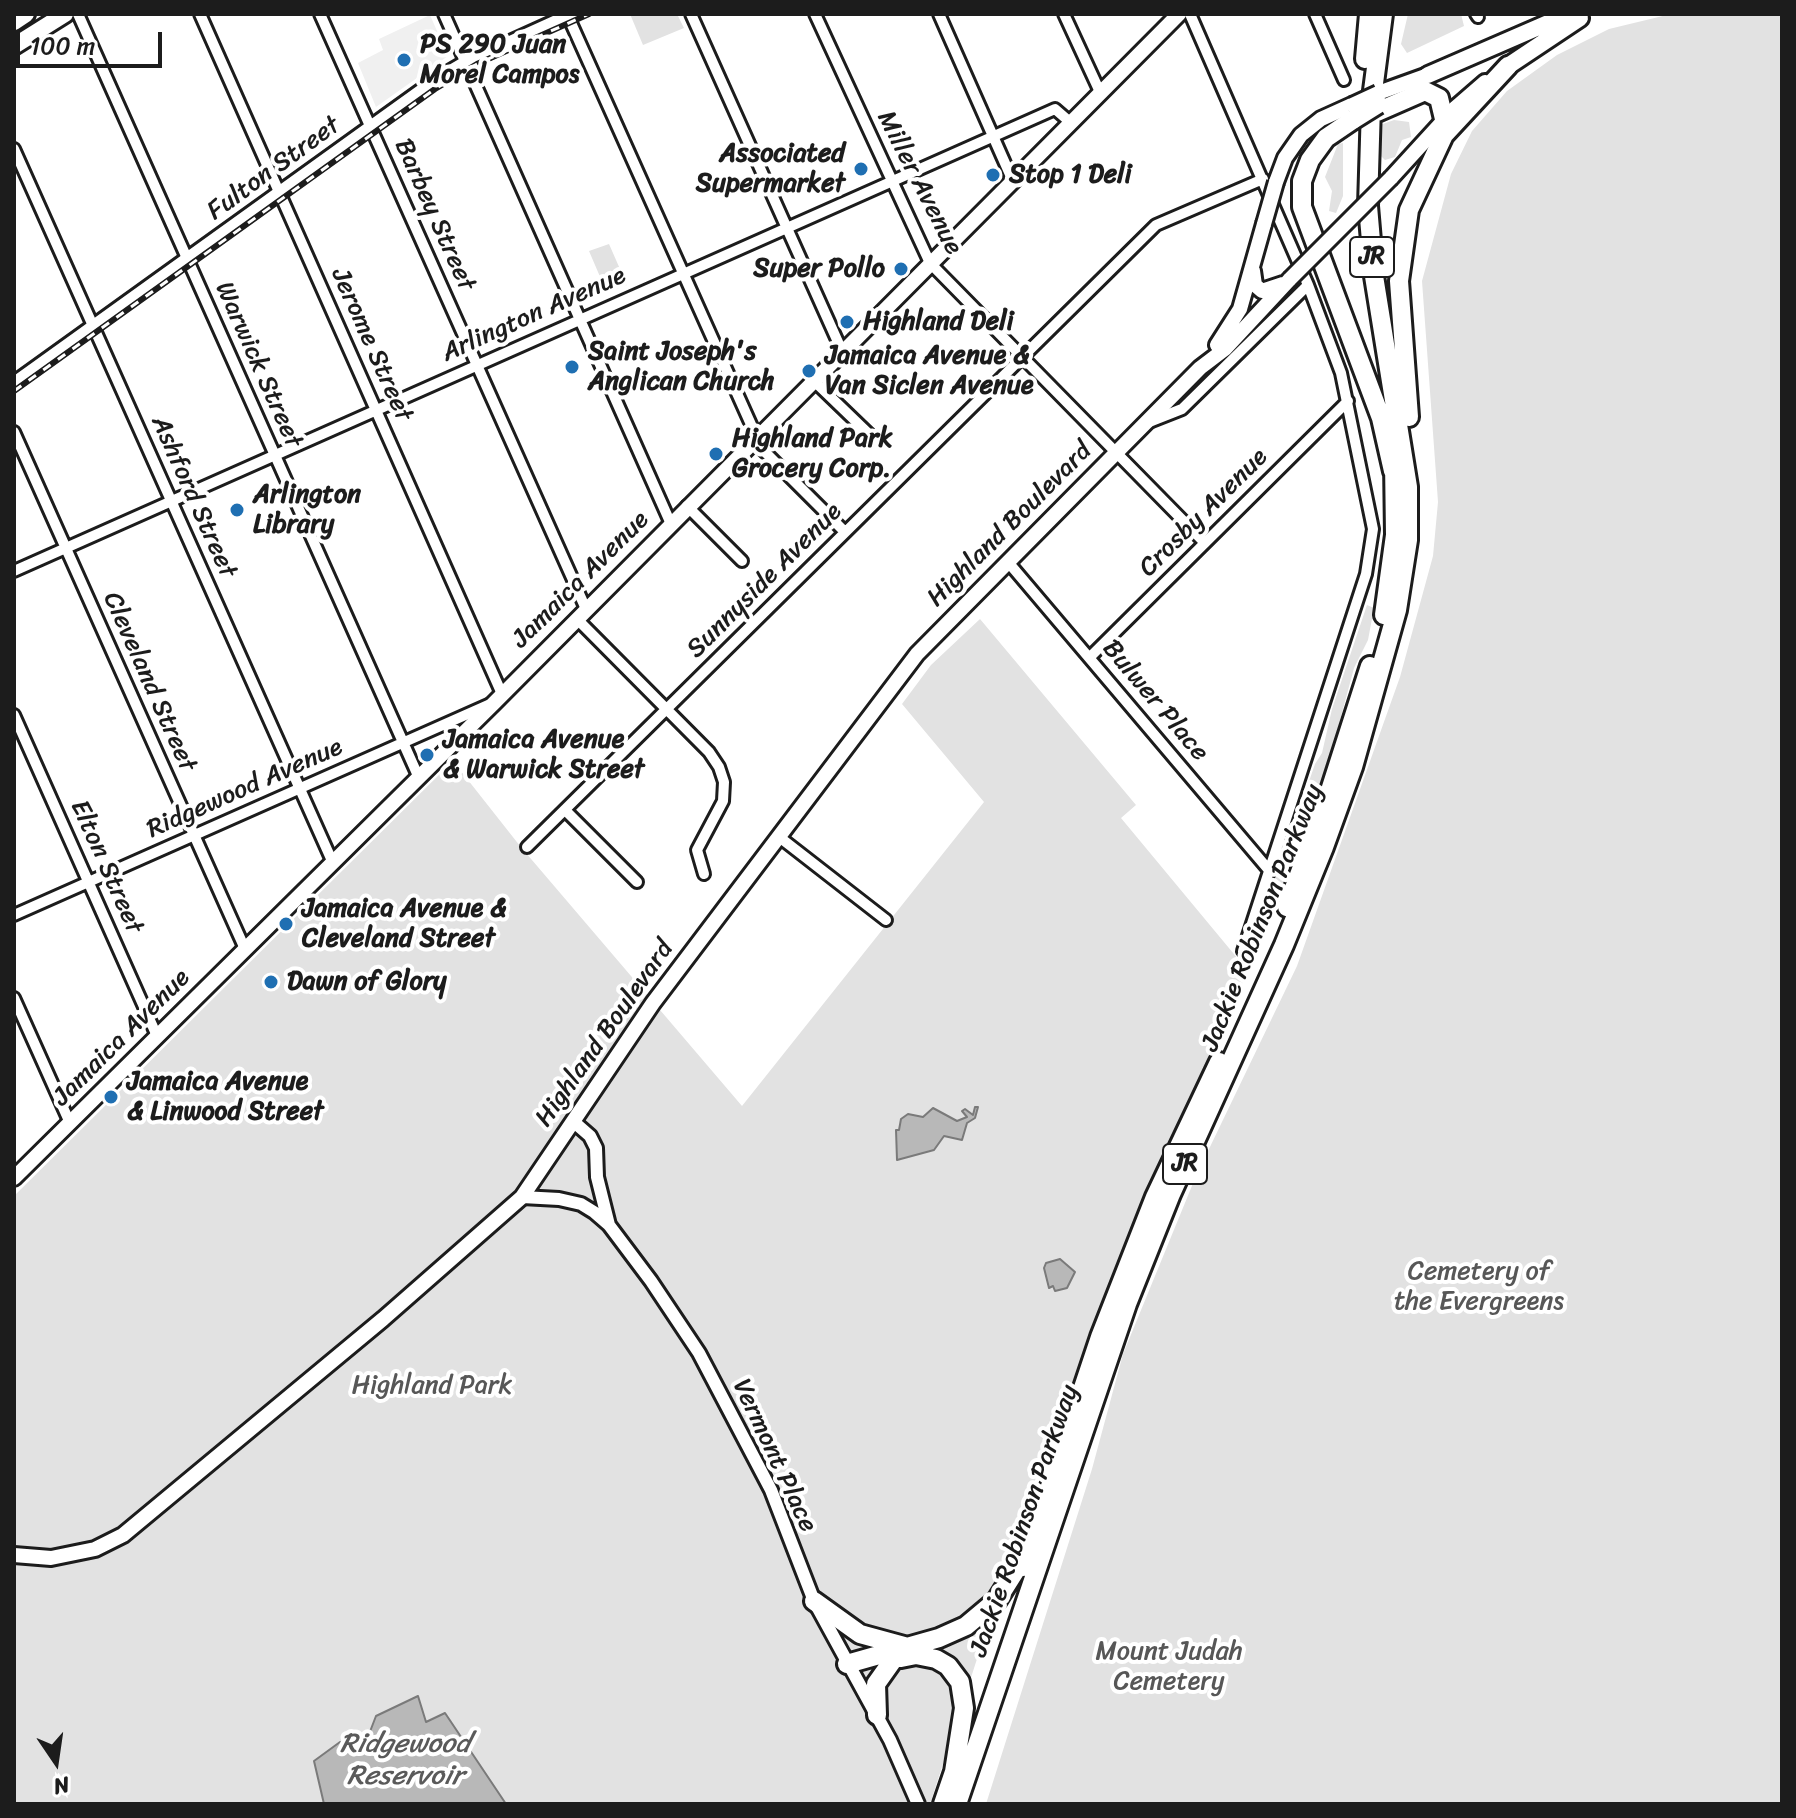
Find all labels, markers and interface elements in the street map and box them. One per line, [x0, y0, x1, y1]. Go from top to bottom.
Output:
scale bar [20, 16, 166, 66]
text: 100 m [30, 25, 95, 67]
place label: PS 290 Juan Morel Campos [420, 29, 579, 90]
marker: PS 290 Juan Morel Campos [395, 51, 413, 69]
street label: Miller Avenue [869, 106, 969, 260]
street label: Fulton Street [202, 110, 346, 228]
street label: Barbey Street [387, 134, 481, 296]
place label: Associated Supermarket [696, 138, 845, 200]
place label: Stop 1 Deli [1009, 159, 1132, 191]
marker: Associated Supermarket [852, 160, 870, 178]
marker: Stop 1 Deli [984, 166, 1002, 184]
road number: JR [1350, 237, 1394, 277]
place label: Super Pollo [753, 253, 885, 285]
street label: Arlington Avenue [437, 260, 631, 370]
marker: Super Pollo [892, 260, 910, 278]
street label: Jerome Street [323, 264, 419, 426]
street label: Warwick Street [208, 277, 308, 453]
place label: Highland Deli [863, 306, 1014, 338]
marker: Highland Deli [838, 313, 856, 331]
place label: Saint Joseph's Anglican Church [588, 336, 775, 398]
place label: Jamaica Avenue & Van Siclen Avenue [825, 340, 1034, 402]
marker: Saint Joseph's Anglican Church [563, 358, 581, 376]
marker: Jamaica Avenue & Van Siclen Avenue [800, 362, 818, 380]
street label: Ashford Street [143, 411, 243, 583]
place label: Highland Park Grocery Corp. [732, 423, 893, 484]
street label: Highland Boulevard [921, 436, 1099, 614]
street label: Crosby Avenue [1133, 442, 1275, 584]
marker: Highland Park Grocery Corp. [707, 445, 725, 463]
place label: Arlington Library [253, 479, 361, 540]
street label: Sunnyside Avenue [681, 497, 849, 665]
marker: Arlington Library [228, 501, 246, 519]
street label: Jamaica Avenue [506, 505, 656, 655]
street label: Cleveland Street [96, 588, 202, 776]
street label: Bulwer Place [1095, 634, 1215, 768]
place label: Jamaica Avenue & Warwick Street [443, 724, 644, 786]
street label: Ridgewood Avenue [142, 732, 348, 846]
marker: Jamaica Avenue & Warwick Street [418, 746, 436, 764]
street label: Jackie Robinson Parkway [1195, 780, 1331, 1056]
street label: Elton Street [63, 795, 149, 939]
place label: Jamaica Avenue & Cleveland Street [302, 893, 506, 954]
marker: Jamaica Avenue & Cleveland Street [277, 915, 295, 933]
street label: Highland Boulevard [529, 935, 681, 1133]
street label: Jamaica Avenue [47, 963, 197, 1113]
place label: Dawn of Glory [287, 966, 447, 998]
marker: Dawn of Glory [262, 973, 280, 991]
place label: Jamaica Avenue & Linwood Street [127, 1066, 324, 1128]
marker: Jamaica Avenue & Linwood Street [102, 1088, 120, 1106]
road number: JR [1163, 1144, 1207, 1184]
park label: Cemetery of the Evergreens [1394, 1256, 1564, 1318]
park label: Highland Park [352, 1370, 512, 1402]
street label: Vermont Place [725, 1374, 823, 1538]
street label: Jackie Robinson Parkway [964, 1381, 1086, 1661]
park label: Mount Judah Cemetery [1095, 1636, 1243, 1698]
north arrow [16, 1722, 96, 1802]
water label: Ridgewood Reservoir [340, 1728, 470, 1794]
text: N [50, 1765, 73, 1807]

